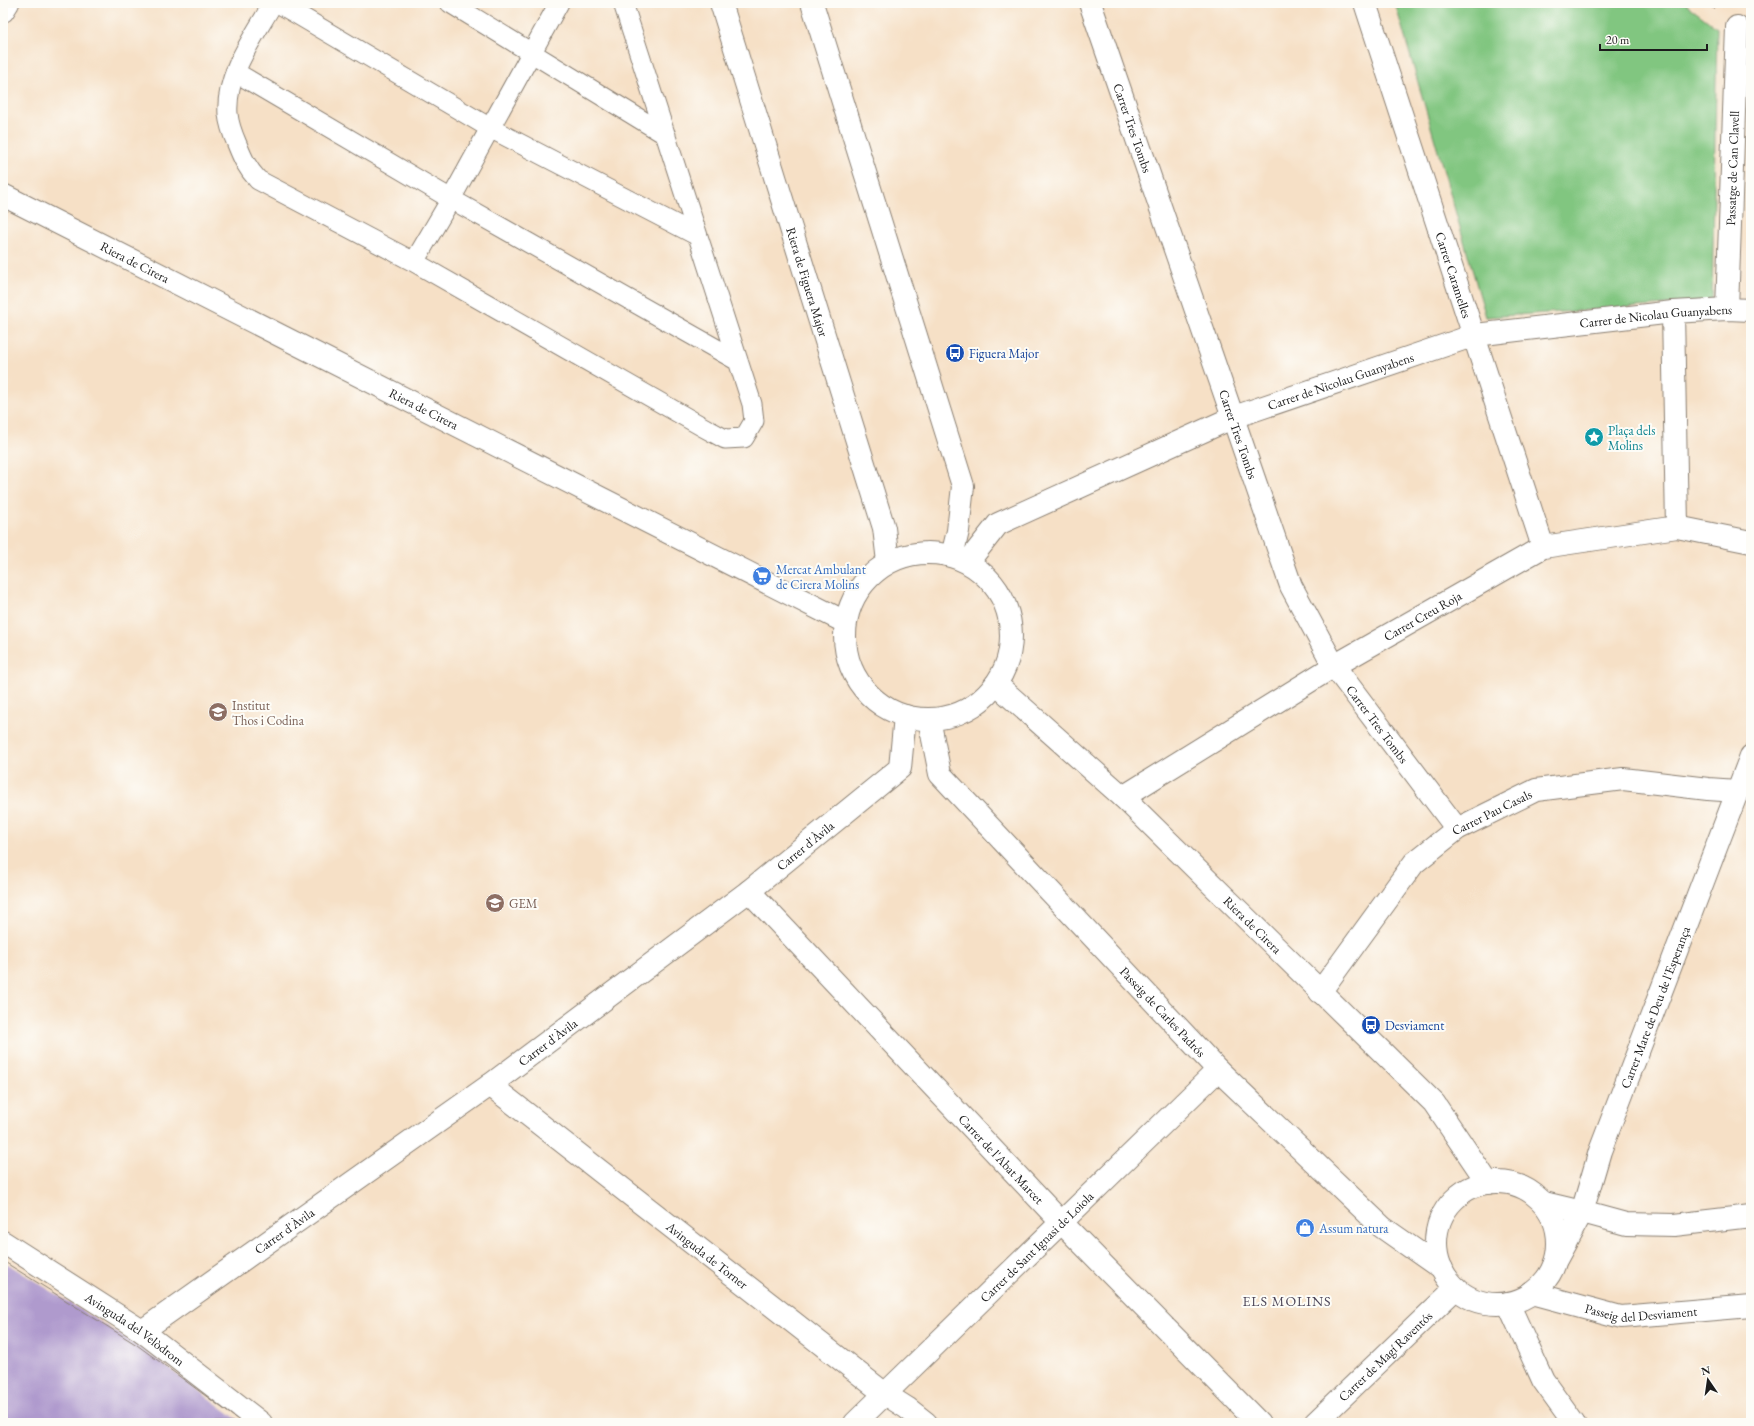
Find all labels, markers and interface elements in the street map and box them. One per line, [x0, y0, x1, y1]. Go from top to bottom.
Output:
scale bar [1600, 26, 1707, 52]
text: 20 m [1606, 32, 1630, 48]
street label: Carrer Tres Tombs [1110, 81, 1156, 175]
street label: Passatge de Can Clavell [1721, 110, 1743, 226]
street label: Riera de Figuera Major [783, 225, 833, 339]
street label: Carrer Caramelles [1432, 229, 1476, 320]
street label: Riera de Cirera [98, 237, 173, 287]
street label: Carrer de Nicolau Guanyabens [1579, 300, 1733, 331]
bus stop icon: Figuera Major [944, 342, 966, 364]
place label: Figuera Major [969, 345, 1039, 362]
street label: Carrer de Nicolau Guanyabens [1265, 348, 1416, 414]
street label: Riera de Cirera [387, 384, 462, 433]
street label: Carrer Tres Tombs [1215, 387, 1262, 481]
place label: Plaça dels Molins [1608, 422, 1655, 454]
place icon: Plaça dels Molins [1583, 426, 1605, 448]
place label: Mercat Ambulant de Cirera Molins [776, 561, 866, 593]
supermarket icon: Mercat Ambulant de Cirera Molins [751, 565, 773, 587]
street label: Carrer Creu Roja [1380, 586, 1465, 645]
street label: Carrer Tres Tombs [1343, 681, 1413, 766]
place label: Institut Thos i Codina [232, 697, 305, 729]
school or university icon: Institut Thos i Codina [207, 701, 229, 723]
street label: Carrer Pau Casals [1448, 785, 1535, 839]
street label: Carrer d'Àvila [773, 816, 838, 874]
school or university icon: GEM [484, 892, 506, 914]
street label: Riera de Cirera [1220, 892, 1286, 958]
place label: GEM [509, 895, 538, 912]
street label: Carrer Mare de Deu de l'Esperança [1616, 923, 1694, 1091]
street label: Passeig de Carles Padrós [1117, 963, 1210, 1060]
street label: Carrer d'Àvila [515, 1014, 581, 1070]
bus stop icon: Desviament [1360, 1014, 1382, 1036]
place label: Desviament [1385, 1017, 1444, 1034]
street label: Carrer de l'Abat Marcet [955, 1110, 1048, 1207]
street label: Carrer de Sant Ignasi de Loiola [976, 1187, 1098, 1306]
street label: Carrer d'Àvila [251, 1203, 318, 1258]
street label: Avinguda de Torner [662, 1217, 752, 1293]
shop icon: Assum natura [1294, 1217, 1316, 1239]
place label: Assum natura [1318, 1220, 1389, 1237]
street label: Avinguda del Velòdrom [81, 1288, 188, 1369]
district label: ELS MOLINS [1242, 1292, 1332, 1310]
street label: Passeig del Desviament [1583, 1299, 1698, 1325]
street label: Carrer de Magí Raventós [1334, 1307, 1436, 1405]
north arrow [1688, 1360, 1728, 1400]
text: N [1700, 1362, 1712, 1378]

